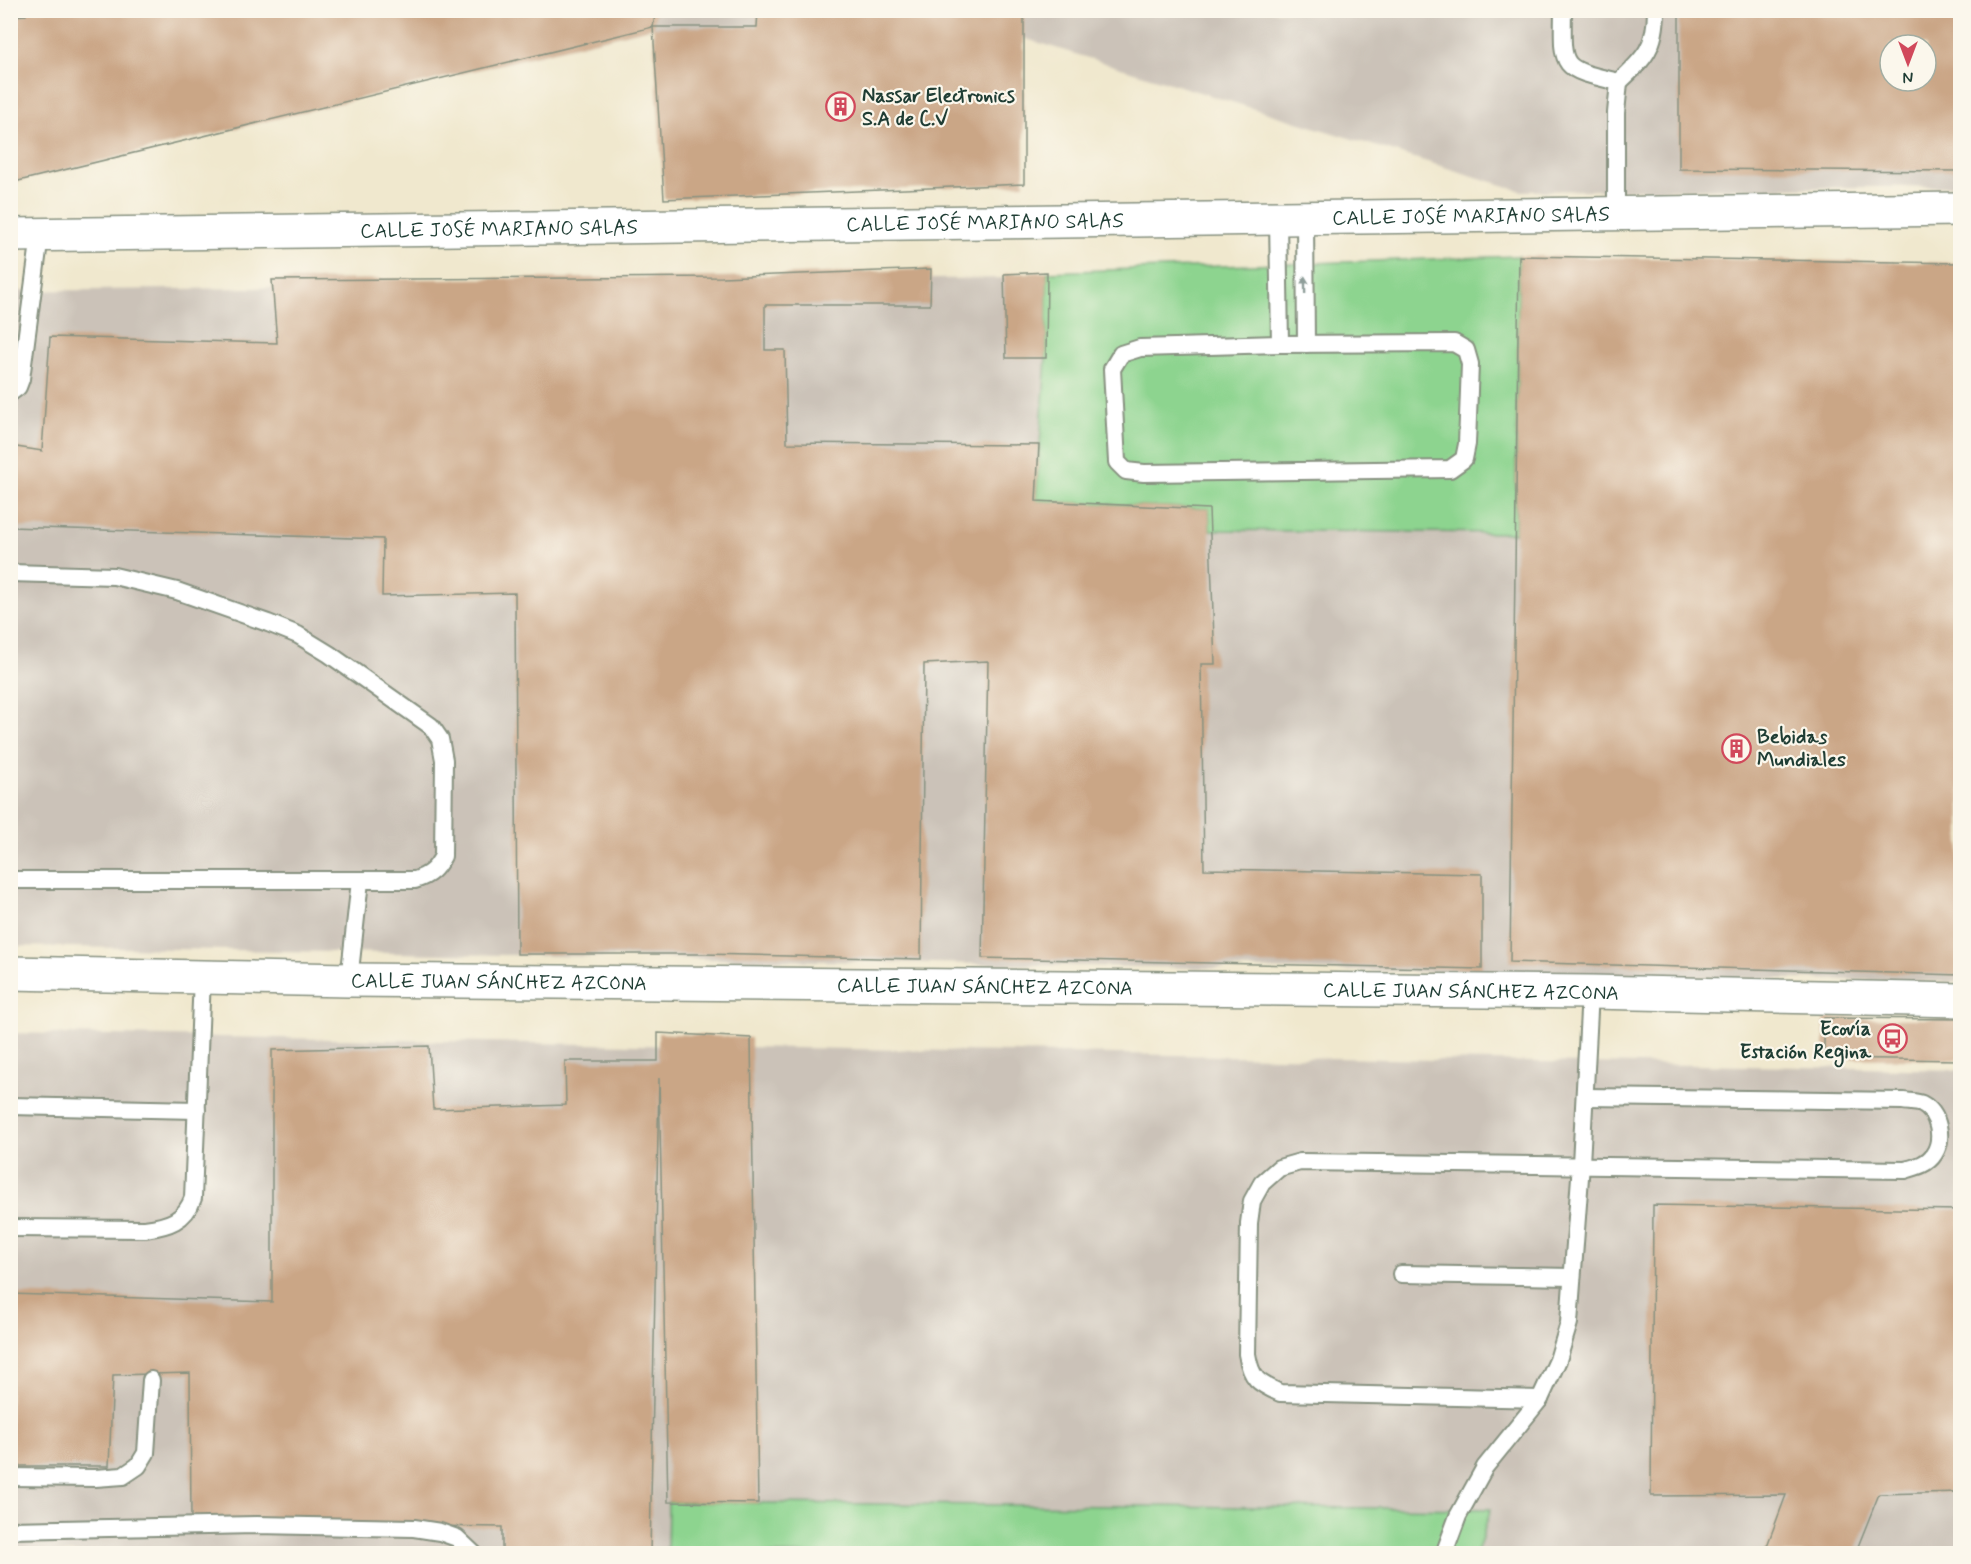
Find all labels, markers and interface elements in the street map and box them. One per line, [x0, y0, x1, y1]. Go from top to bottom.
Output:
north arrow [1878, 33, 1938, 93]
text: N [1903, 66, 1913, 87]
place label: Nassar Electronics S.A de C.V [862, 83, 1015, 133]
building icon: Nassar Electronics S.A de C.V [825, 90, 857, 122]
street label: CALLE JOSÉ MARIANO SALAS [1332, 202, 1610, 232]
street label: CALLE JOSÉ MARIANO SALAS [846, 208, 1124, 239]
street label: CALLE JOSÉ MARIANO SALAS [360, 215, 638, 245]
one-way arrow [1300, 276, 1310, 295]
place label: Bebidas Mundiales [1757, 724, 1846, 774]
building icon: Bebidas Mundiales [1720, 732, 1752, 764]
street label: CALLE JUAN SÁNCHEZ AZCONA [351, 968, 647, 998]
street label: CALLE JUAN SÁNCHEZ AZCONA [837, 973, 1133, 1003]
street label: CALLE JUAN SÁNCHEZ AZCONA [1323, 977, 1619, 1008]
place label: Ecovía Estación Regina [1740, 1016, 1872, 1068]
bus stop icon: Ecovía Estación Regina [1876, 1023, 1908, 1055]

